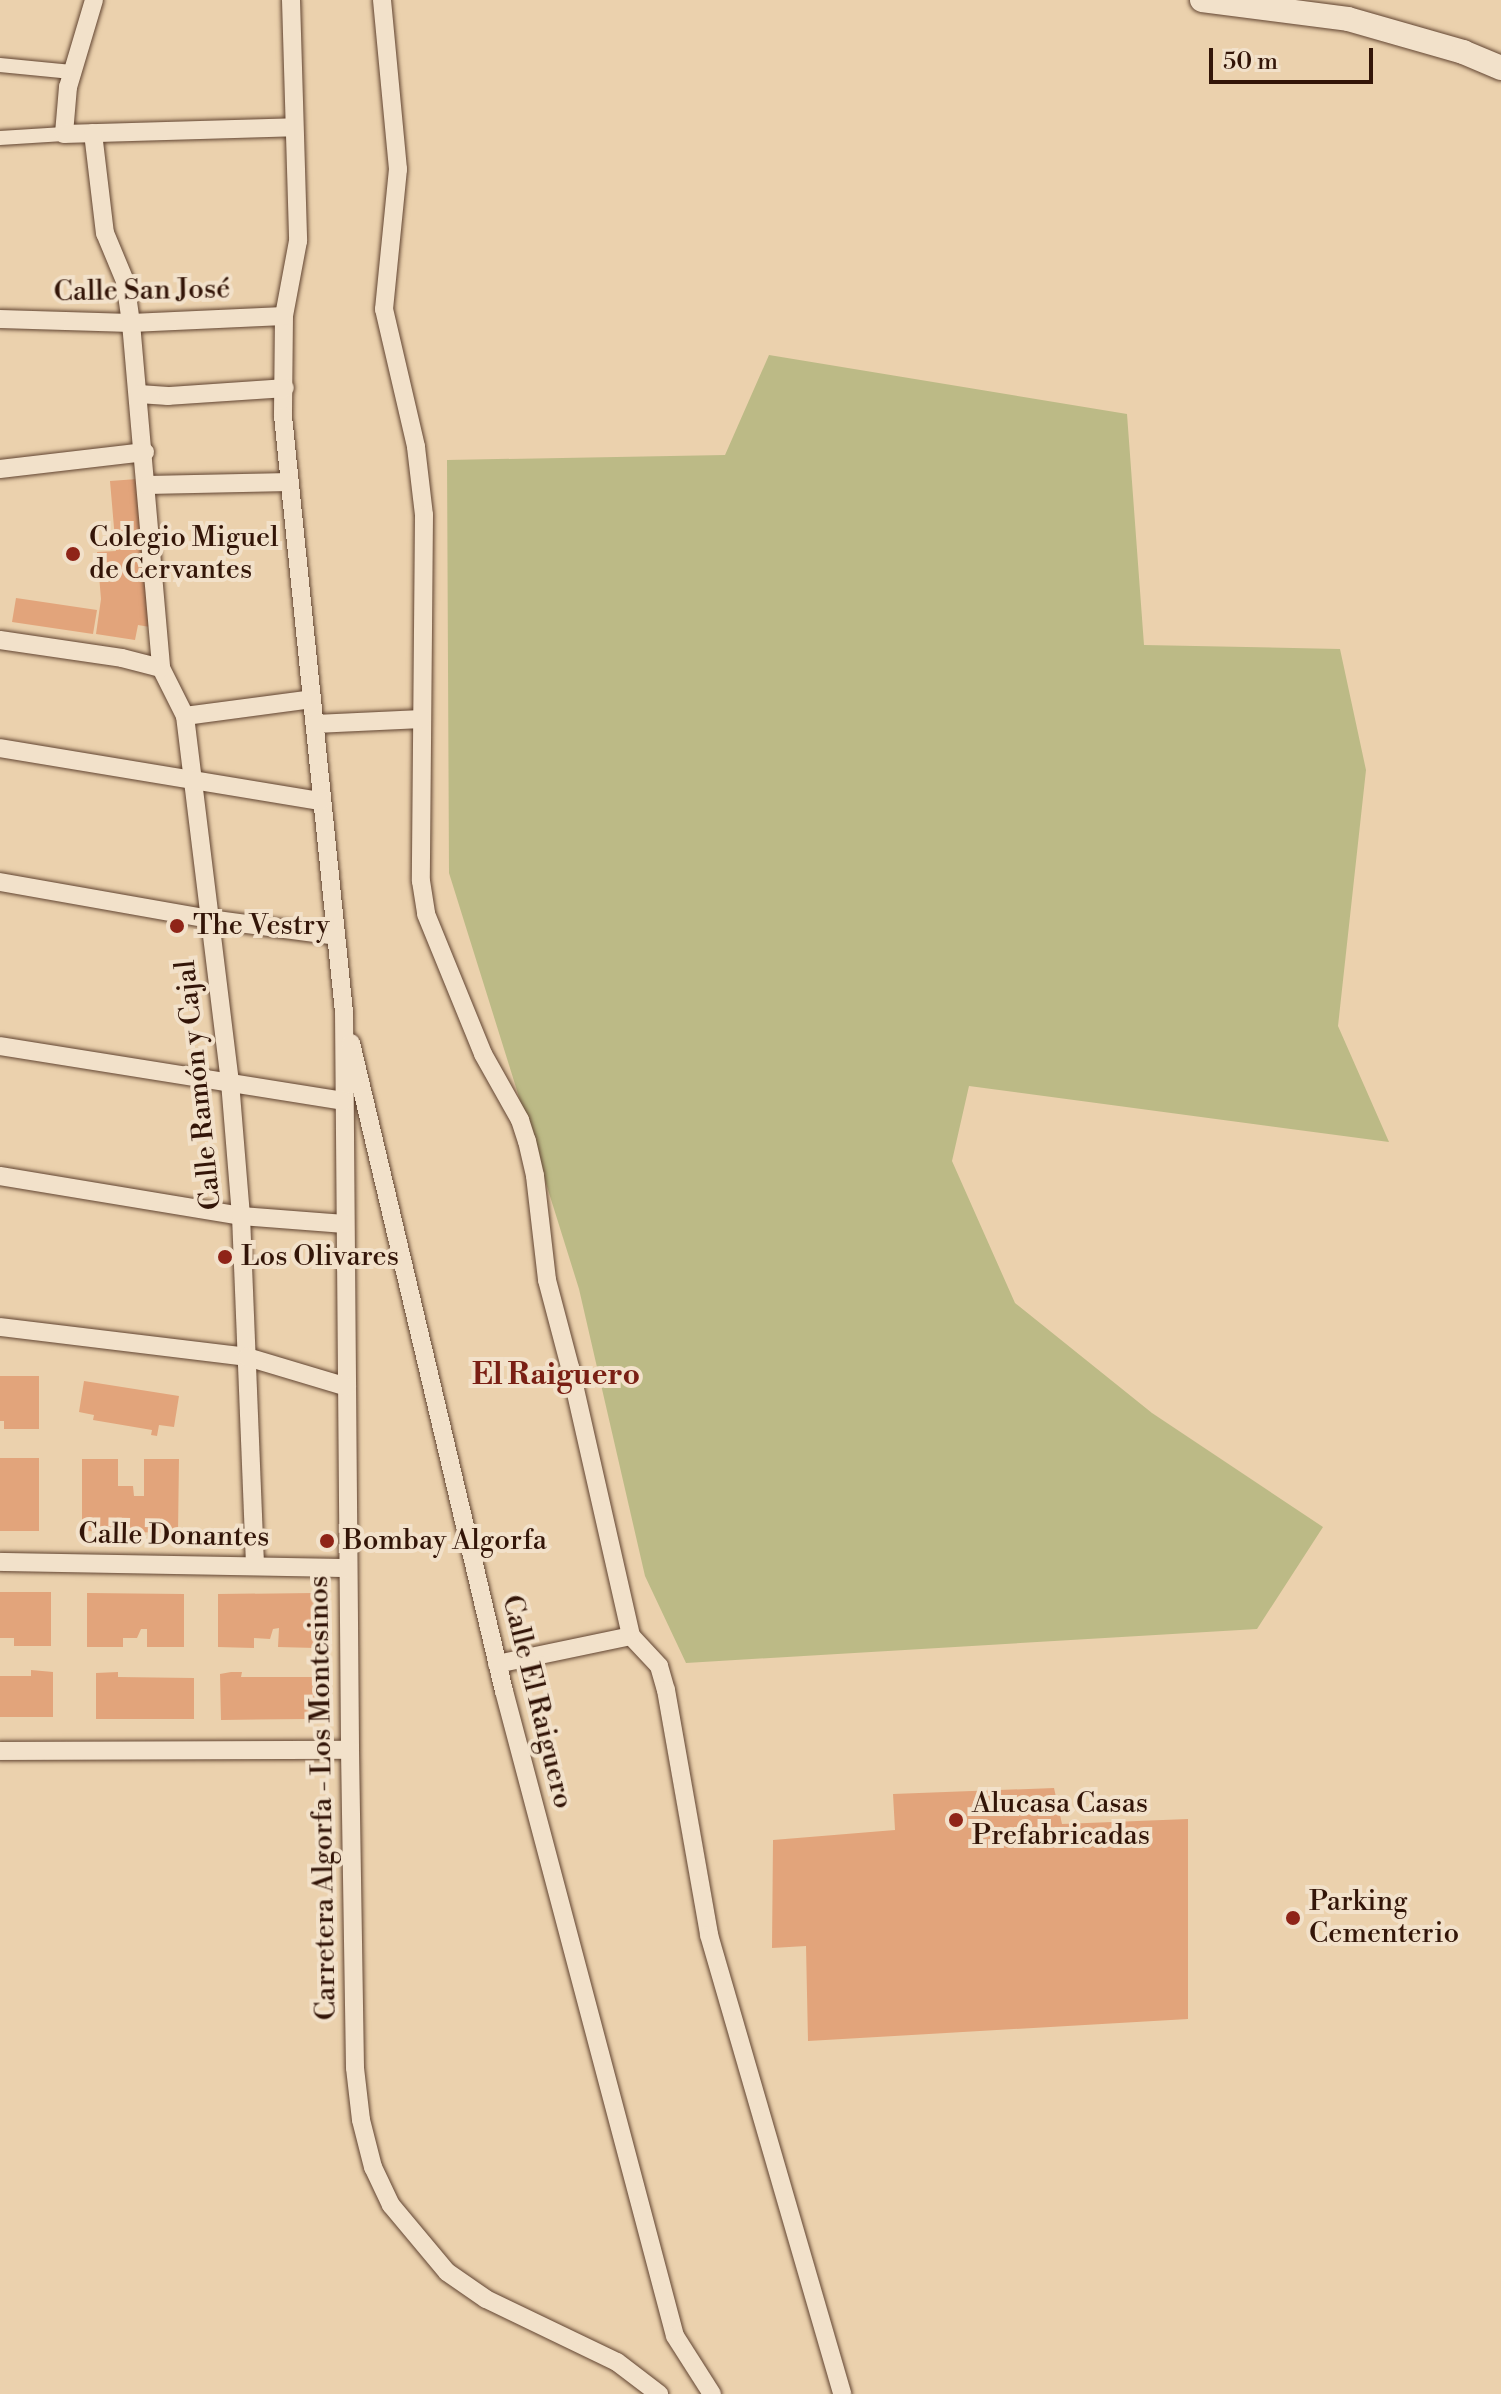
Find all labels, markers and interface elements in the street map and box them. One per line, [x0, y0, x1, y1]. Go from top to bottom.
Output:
scale bar [1213, 32, 1377, 82]
text: 50 m [1223, 47, 1278, 77]
street label: Calle San José [53, 273, 231, 309]
place label: Colegio Miguel de Cervantes [89, 521, 279, 587]
marker: Colegio Miguel de Cervantes [64, 545, 82, 563]
place label: The Vestry [193, 909, 330, 943]
marker: The Vestry [168, 917, 186, 935]
street label: Calle Ramón y Cajal [169, 958, 229, 1212]
place label: Los Olivares [241, 1240, 399, 1274]
marker: Los Olivares [216, 1248, 234, 1266]
district label: El Raiguero [472, 1357, 640, 1393]
street label: Calle Donantes [78, 1518, 270, 1554]
place label: Bombay Algorfa [343, 1524, 547, 1558]
marker: Bombay Algorfa [318, 1532, 336, 1550]
street label: Carretera Algorfa - Los Montesinos [302, 1575, 344, 2021]
street label: Calle El Raiguero [494, 1592, 580, 1812]
place label: Alucasa Casas Prefabricadas [972, 1787, 1150, 1853]
marker: Alucasa Casas Prefabricadas [947, 1811, 965, 1829]
place label: Parking Cementerio [1309, 1885, 1459, 1951]
marker: Parking Cementerio [1284, 1909, 1302, 1927]

